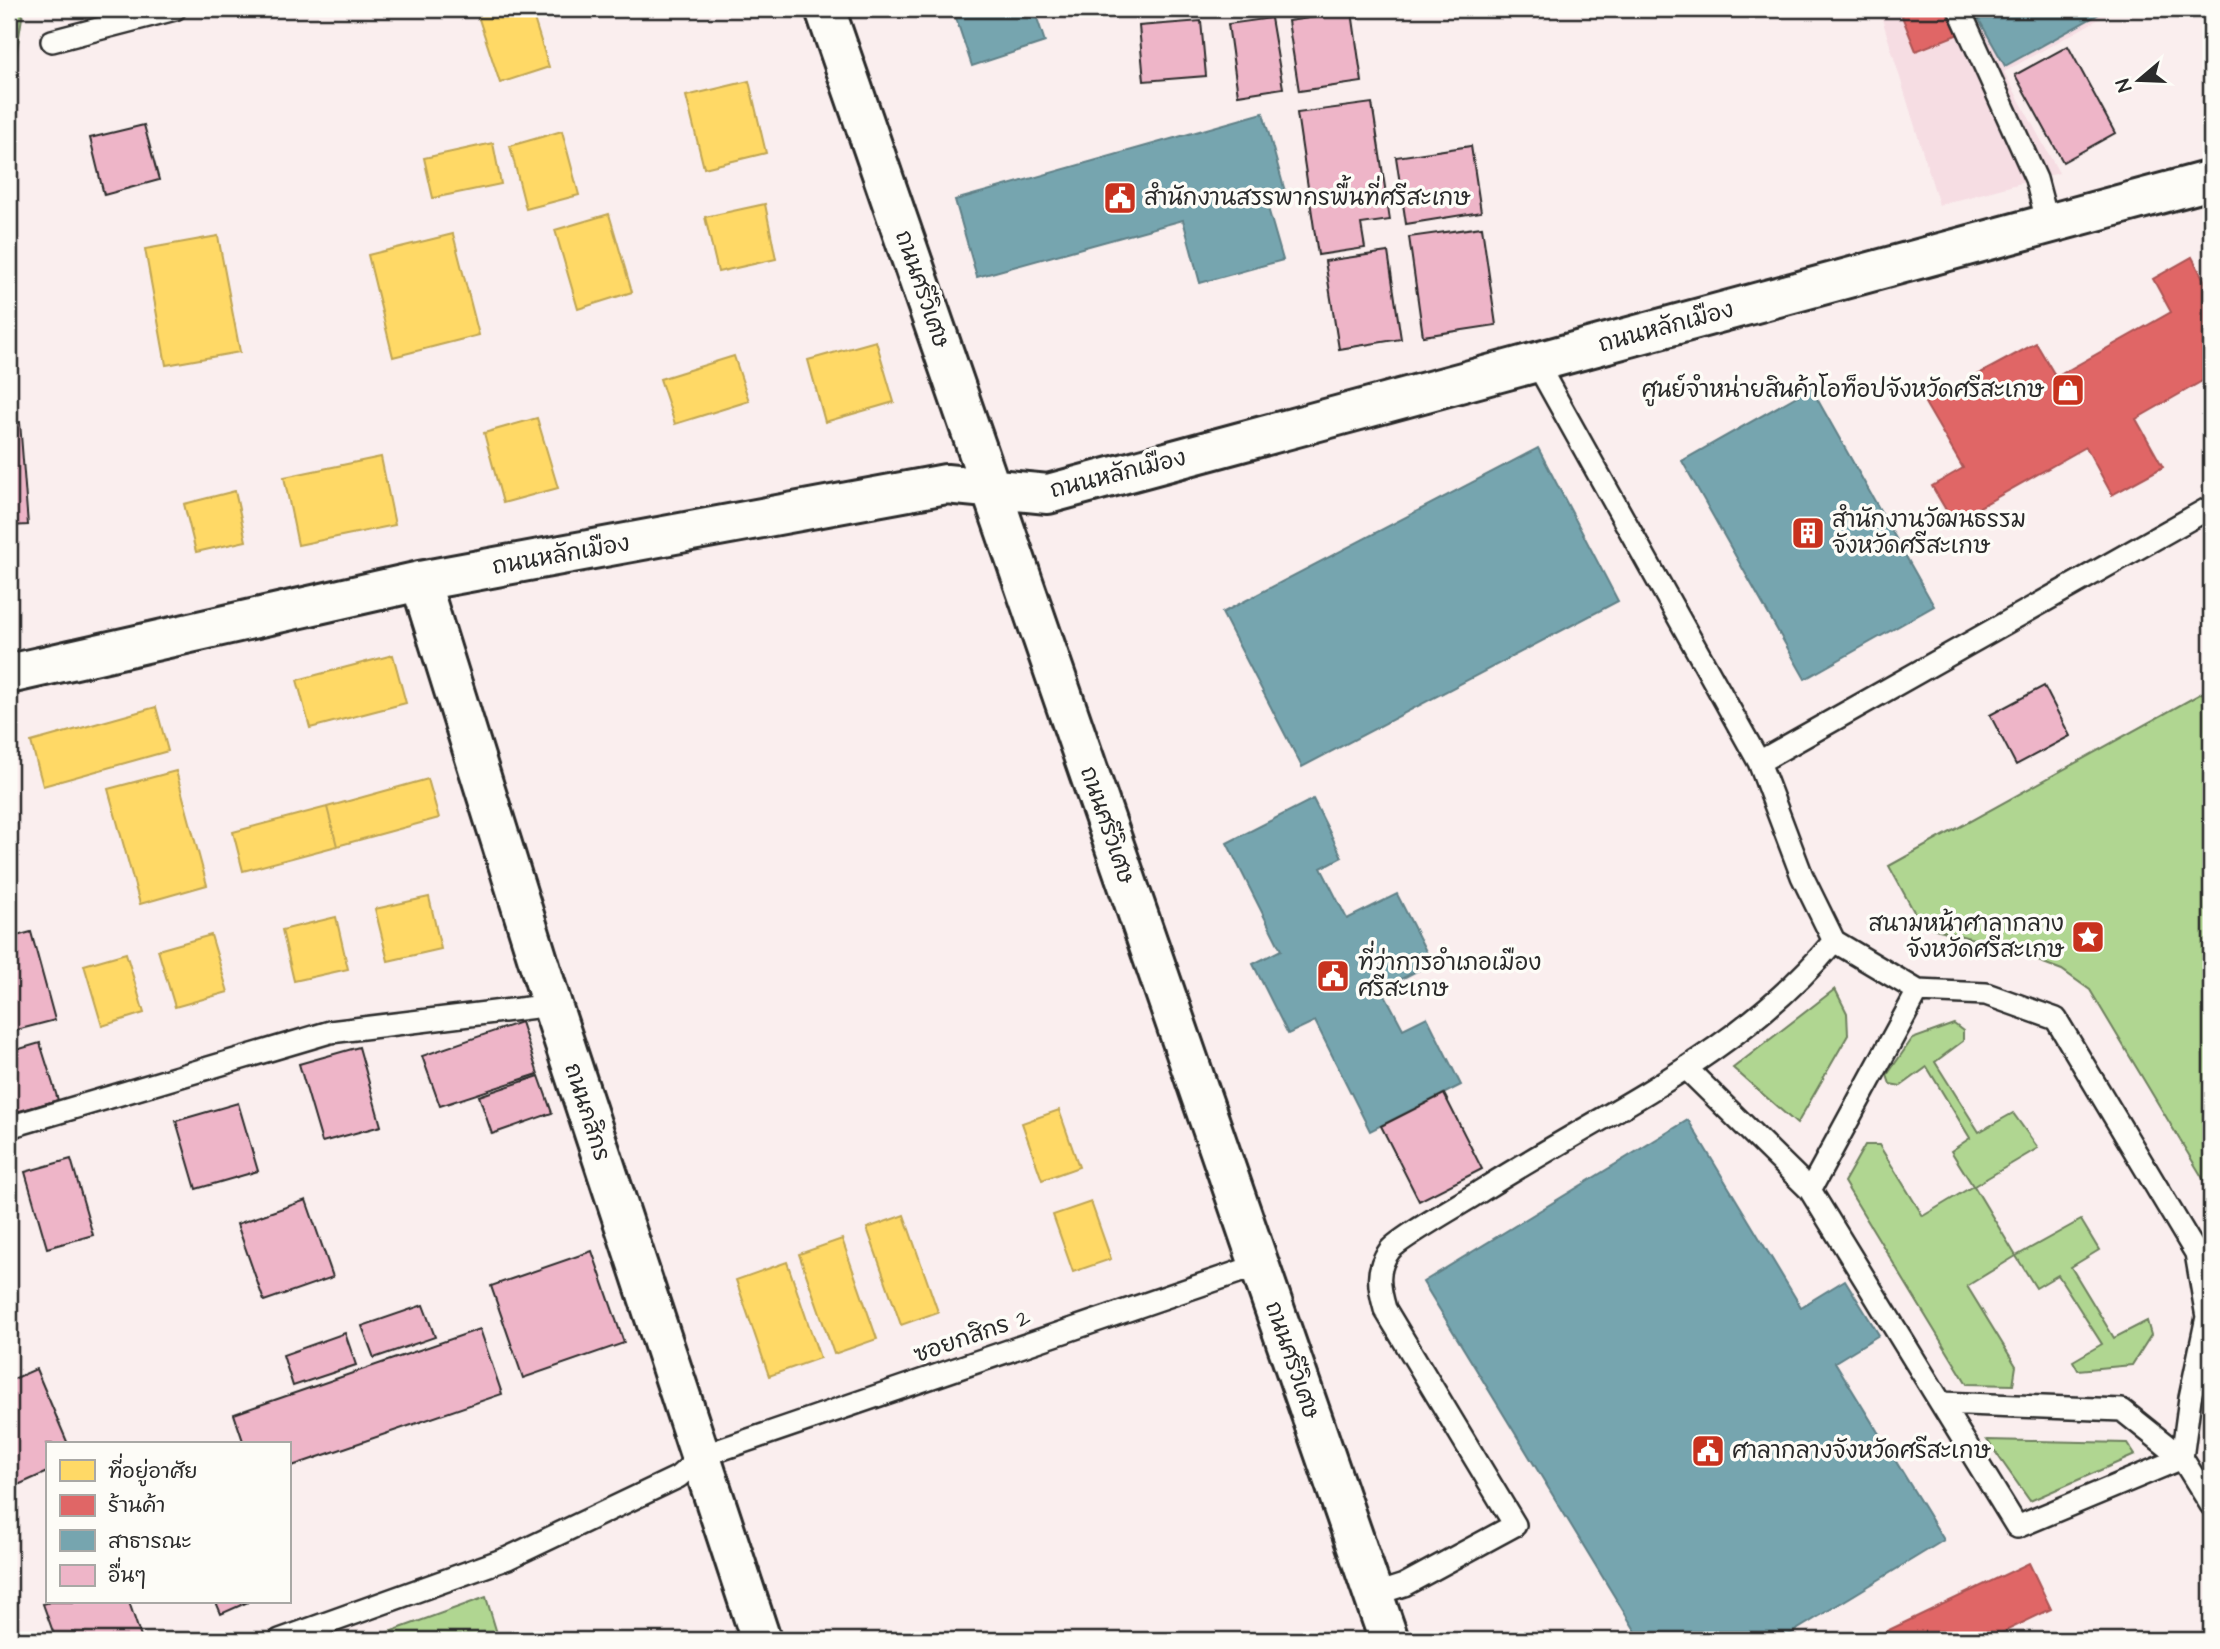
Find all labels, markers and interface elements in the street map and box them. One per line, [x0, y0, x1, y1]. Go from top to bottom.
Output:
north arrow [2104, 46, 2174, 116]
text: N [2110, 75, 2139, 95]
place label: สำนักงานสรรพากรพื้นที่ศรีสะเกษ [1144, 174, 1471, 214]
public building icon: สำนักงานสรรพากรพื้นที่ศรีสะเกษ [1101, 179, 1139, 217]
street label: ถนนศรีวิเศษ [887, 226, 957, 352]
street label: ถนนหลักเมือง [1595, 294, 1737, 360]
shop icon: ศูนย์จำหน่ายสินค้าโอท็อปจังหวัดศรีสะเกษ [2049, 371, 2087, 409]
place label: ศูนย์จำหน่ายสินค้าโอท็อปจังหวัดศรีสะเกษ [1641, 373, 2045, 407]
street label: ถนนหลักเมือง [1047, 442, 1189, 506]
place label: สำนักงานวัฒนธรรม จังหวัดศรีสะเกษ [1832, 503, 2026, 562]
building icon: สำนักงานวัฒนธรรม จังหวัดศรีสะเกษ [1789, 514, 1827, 552]
street label: ถนนหลักเมือง [490, 527, 632, 583]
street label: ถนนศรีวิเศษ [1072, 762, 1142, 888]
place label: สนามหน้าศาลากลาง จังหวัดศรีสะเกษ [1869, 908, 2065, 966]
place icon: สนามหน้าศาลากลาง จังหวัดศรีสะเกษ [2069, 918, 2107, 956]
place label: ที่ว่าการอำเภอเมือง ศรีสะเกษ [1358, 940, 1541, 1005]
public building icon: ที่ว่าการอำเภอเมือง ศรีสะเกษ [1314, 957, 1352, 995]
street label: ถนนกสิกร [556, 1059, 618, 1165]
street label: ถนนศรีวิเศษ [1257, 1297, 1327, 1423]
street label: ซอยกสิกร 2 [909, 1301, 1035, 1371]
public building icon: ศาลากลางจังหวัดศรีสะเกษ [1689, 1432, 1727, 1470]
place label: ศาลากลางจังหวัดศรีสะเกษ [1732, 1435, 1991, 1467]
legend [46, 1442, 290, 1604]
text: ที่อยู่อาศัย [108, 1453, 198, 1487]
text: ร้านค้า [108, 1491, 165, 1520]
text: สาธารณะ [108, 1527, 192, 1556]
text: อื่นๆ [108, 1557, 146, 1590]

